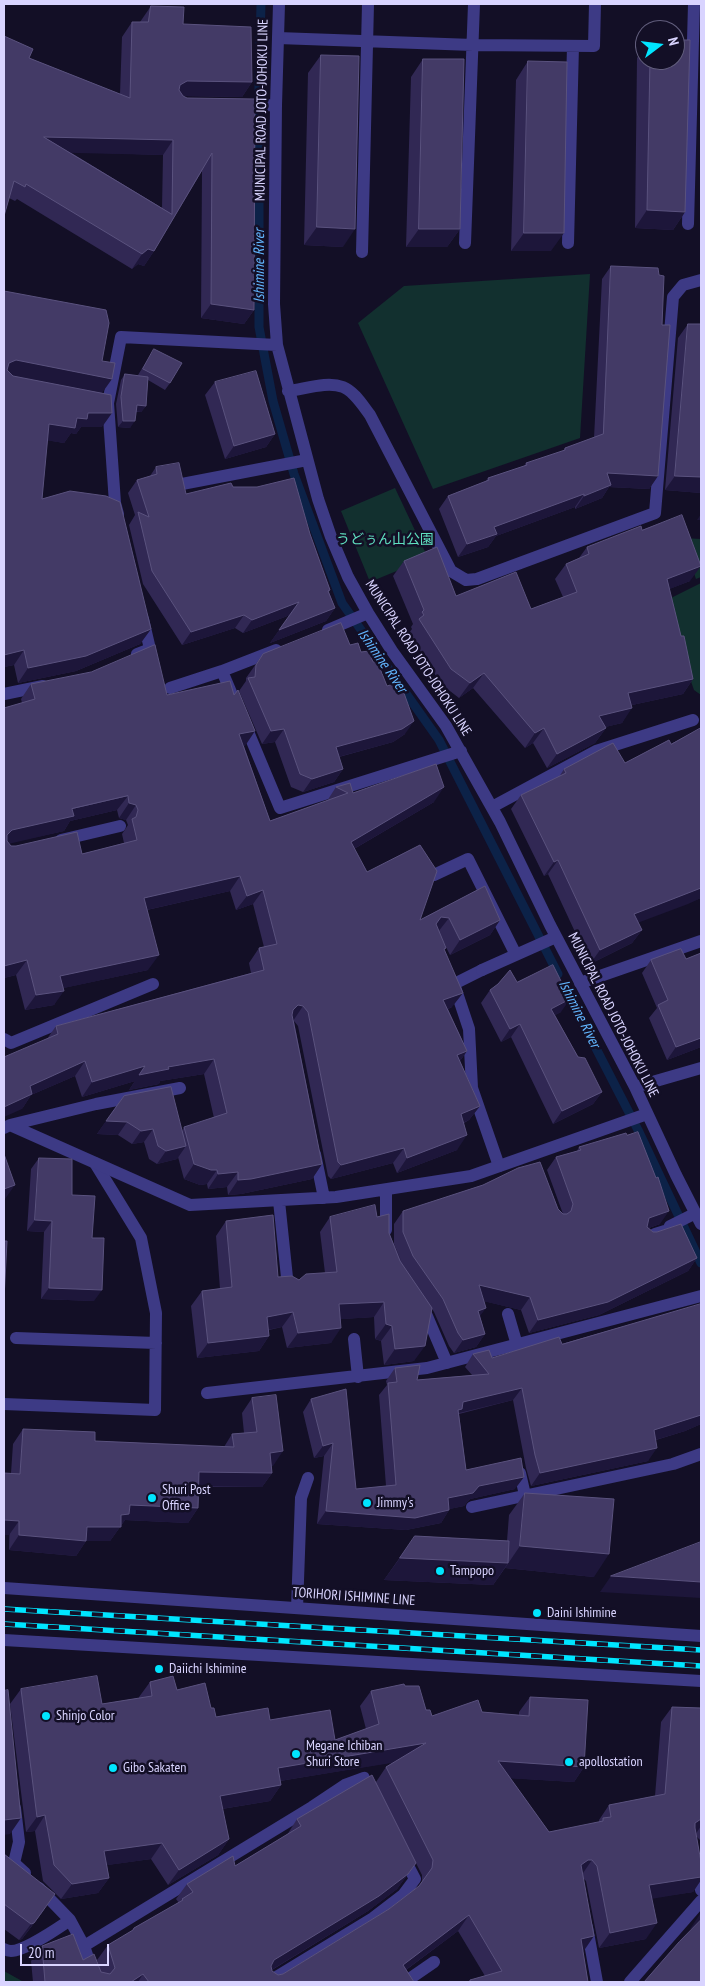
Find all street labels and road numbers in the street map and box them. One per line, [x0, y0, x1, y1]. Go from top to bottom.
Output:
street label: MUNICIPAL ROAD JOTO-JOHOKU LINE [252, 19, 272, 201]
street label: MUNICIPAL ROAD JOTO-JOHOKU LINE [361, 577, 475, 739]
street label: MUNICIPAL ROAD JOTO-JOHOKU LINE [564, 930, 662, 1100]
street label: TORIHORI ISHIMINE LINE [292, 1584, 416, 1610]

